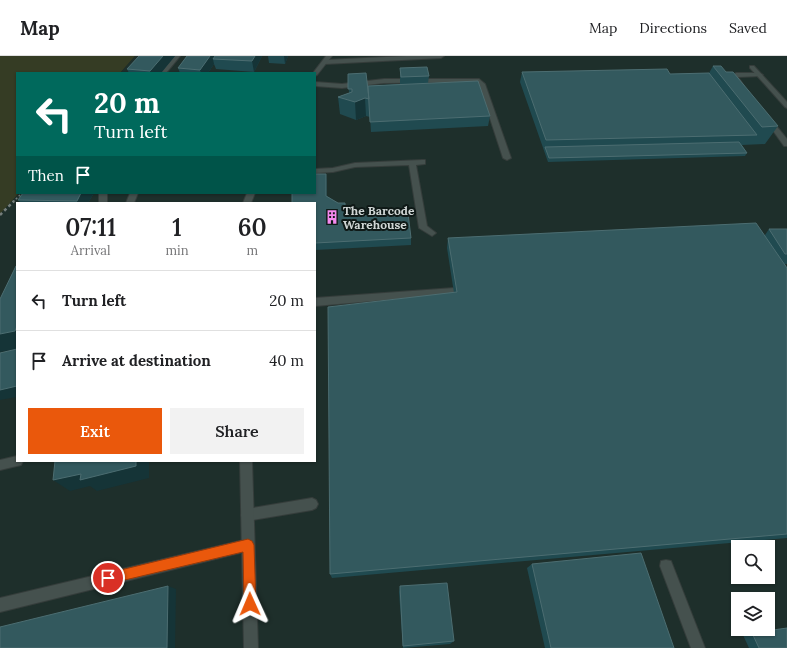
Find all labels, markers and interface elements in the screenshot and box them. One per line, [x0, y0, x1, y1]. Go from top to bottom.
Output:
text: Map [20, 16, 60, 40]
text: Map [589, 19, 617, 37]
text: Directions [639, 19, 707, 37]
text: Saved [729, 19, 767, 37]
text: 20 m [94, 85, 160, 121]
icon: left [28, 88, 80, 140]
text: Turn left [94, 120, 167, 143]
icon: arrive [72, 164, 94, 186]
text: Then [28, 166, 64, 185]
place label: The Barcode Warehouse [343, 203, 415, 232]
building icon: The Barcode Warehouse [324, 209, 340, 225]
text: 07:11 [65, 212, 116, 243]
text: 1 [172, 212, 182, 243]
text: 60 [238, 212, 267, 243]
text: Arrival [71, 242, 111, 259]
text: min [165, 242, 189, 259]
text: m [246, 242, 258, 259]
icon: left [28, 290, 50, 312]
text: Turn left [62, 291, 126, 310]
text: 20 m [269, 291, 304, 310]
icon: arrive [28, 350, 50, 372]
text: Arrive at destination [62, 351, 211, 370]
text: 40 m [269, 351, 304, 370]
button: Exit [28, 408, 162, 454]
button: Share [170, 408, 304, 454]
map controls [731, 540, 775, 636]
button: search [731, 540, 775, 584]
pin [91, 561, 125, 595]
icon: arrive [97, 567, 119, 589]
position arrow [229, 583, 271, 625]
button: layers [731, 592, 775, 636]

